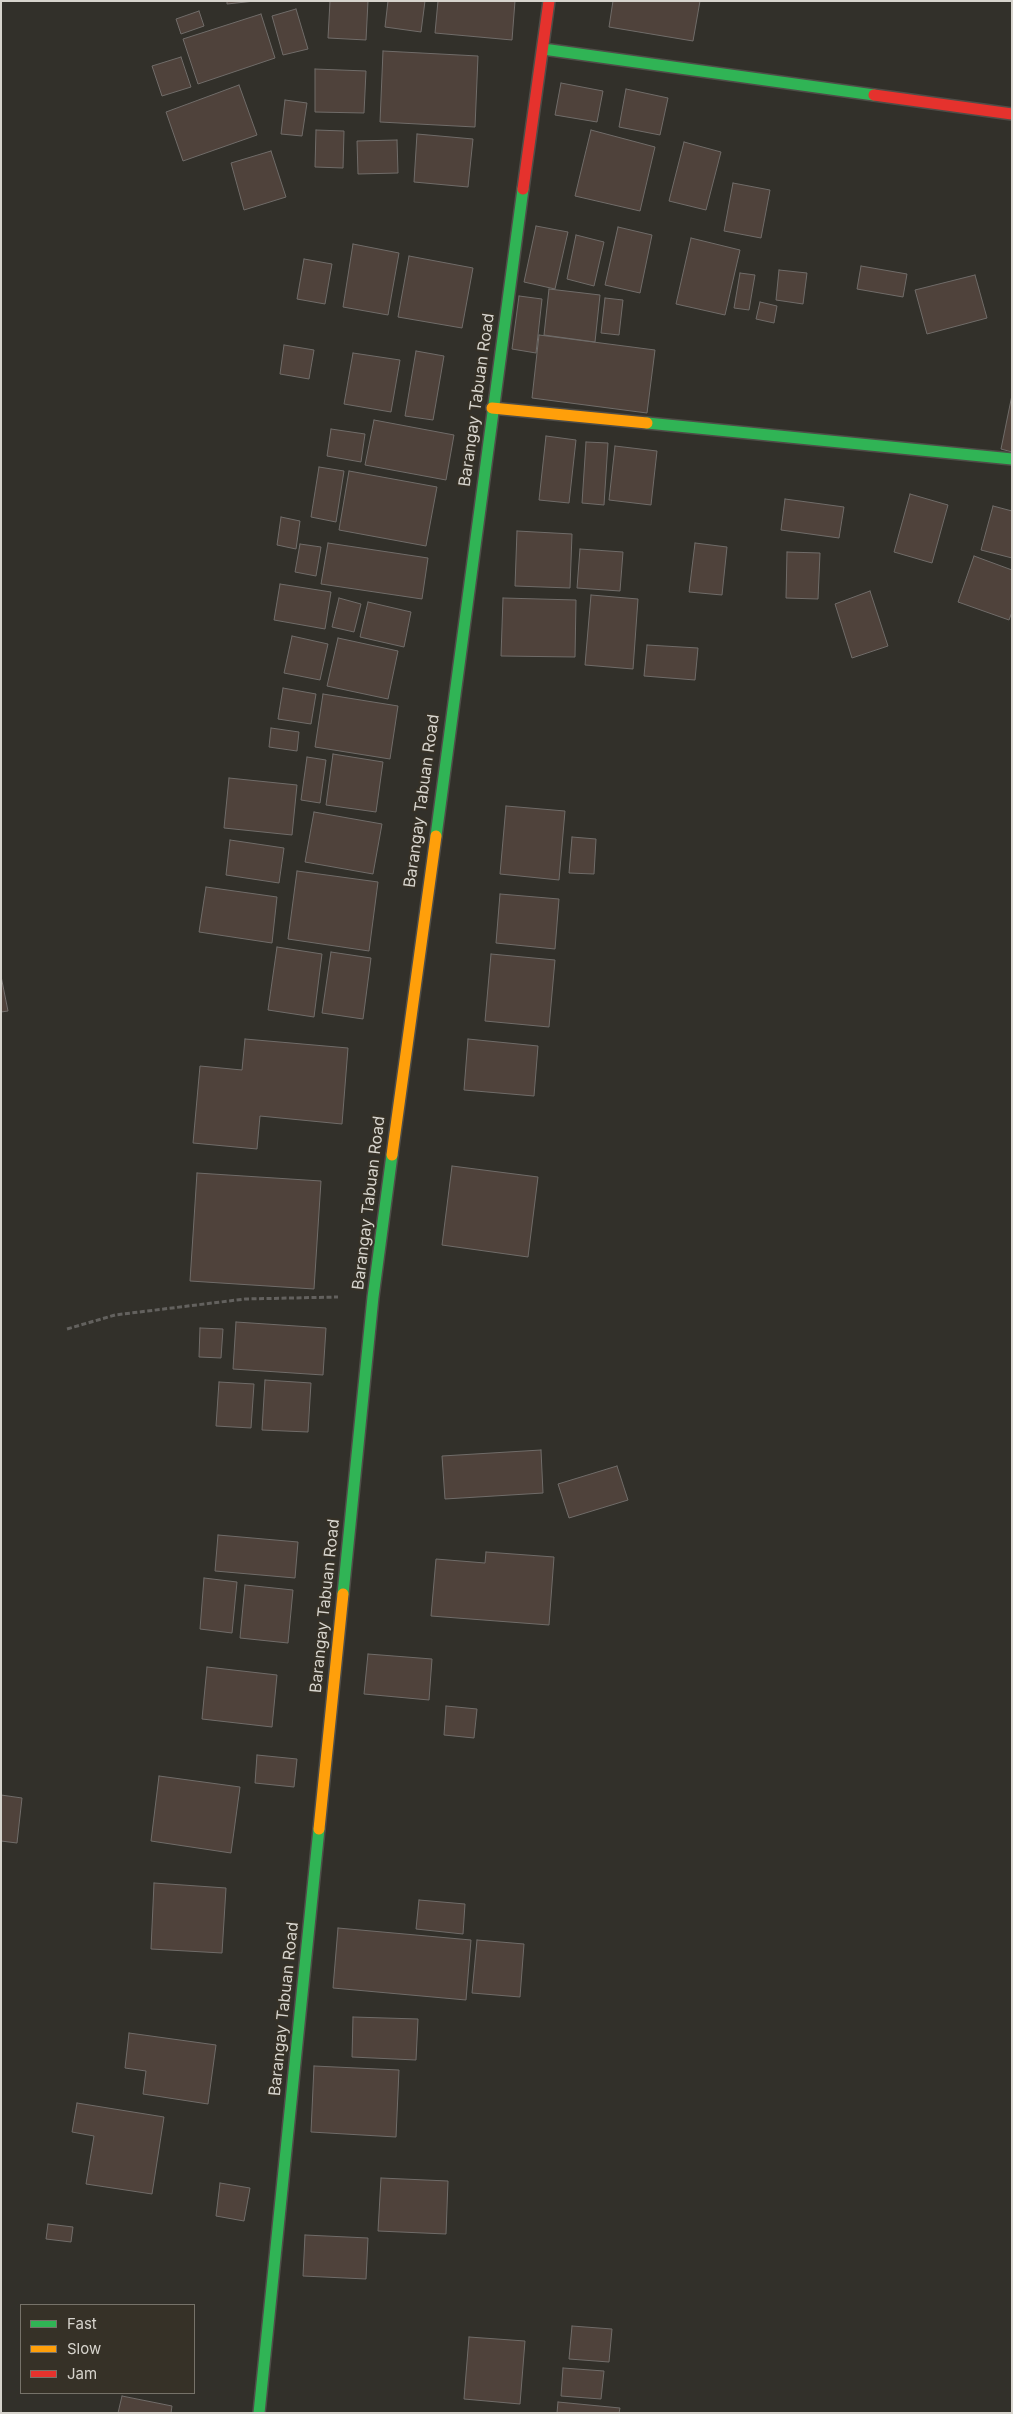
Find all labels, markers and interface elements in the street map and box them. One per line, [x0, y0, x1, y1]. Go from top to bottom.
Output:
street label: Barangay Tabuan Road [455, 312, 499, 488]
street label: Barangay Tabuan Road [400, 713, 444, 889]
street label: Barangay Tabuan Road [349, 1115, 389, 1291]
street label: Barangay Tabuan Road [306, 1518, 344, 1694]
street label: Barangay Tabuan Road [265, 1921, 303, 2097]
legend [20, 2304, 195, 2394]
text: Fast [67, 2314, 97, 2333]
text: Slow [67, 2339, 101, 2358]
text: Jam [67, 2364, 97, 2383]

